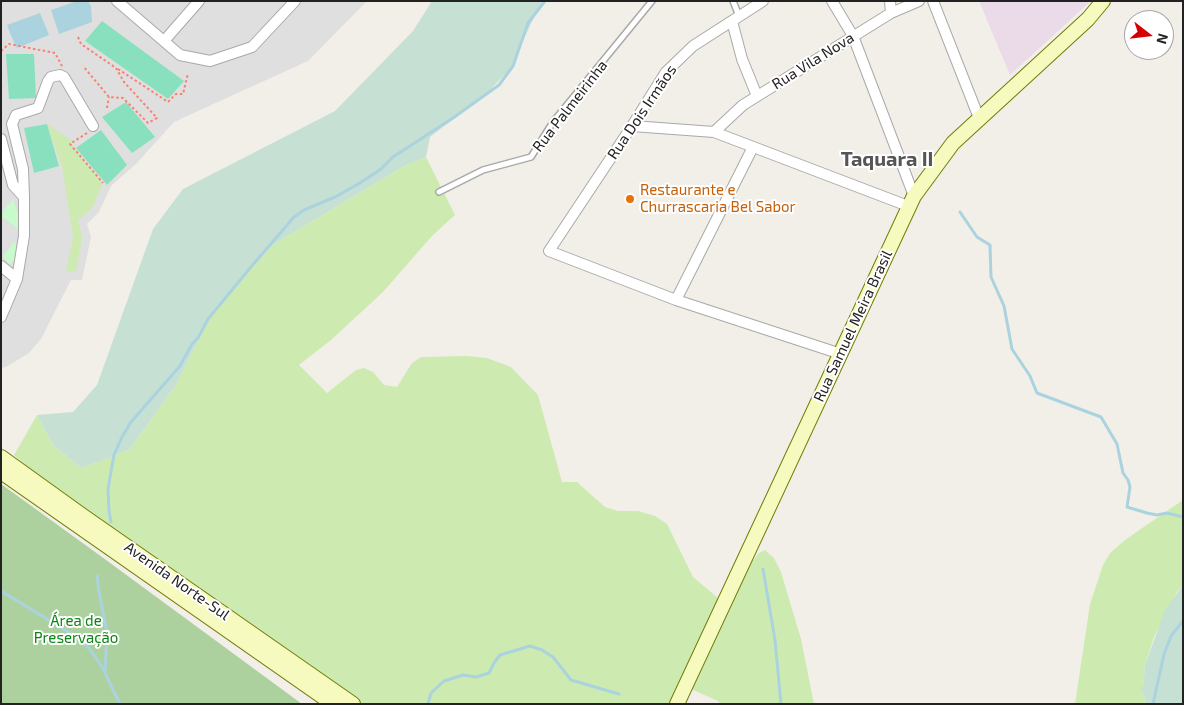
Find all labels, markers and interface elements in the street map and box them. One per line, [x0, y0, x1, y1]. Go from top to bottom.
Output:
north arrow [1124, 10, 1174, 60]
street label: Rua Vila Nova [769, 29, 857, 93]
text: N [1153, 32, 1173, 46]
street label: Rua Palmeirinha [529, 57, 611, 155]
street label: Rua Dois Irmãos [604, 61, 680, 163]
district label: Taquara II [841, 147, 933, 171]
place label: Restaurante e Churrascaria Bel Sabor [640, 181, 795, 216]
marker: Restaurante e Churrascaria Bel Sabor [624, 193, 636, 205]
street label: Rua Samuel Meira Brasil [810, 247, 896, 405]
street label: Avenida Norte-Sul [121, 538, 233, 624]
park label: Área de Preservação [34, 612, 118, 647]

